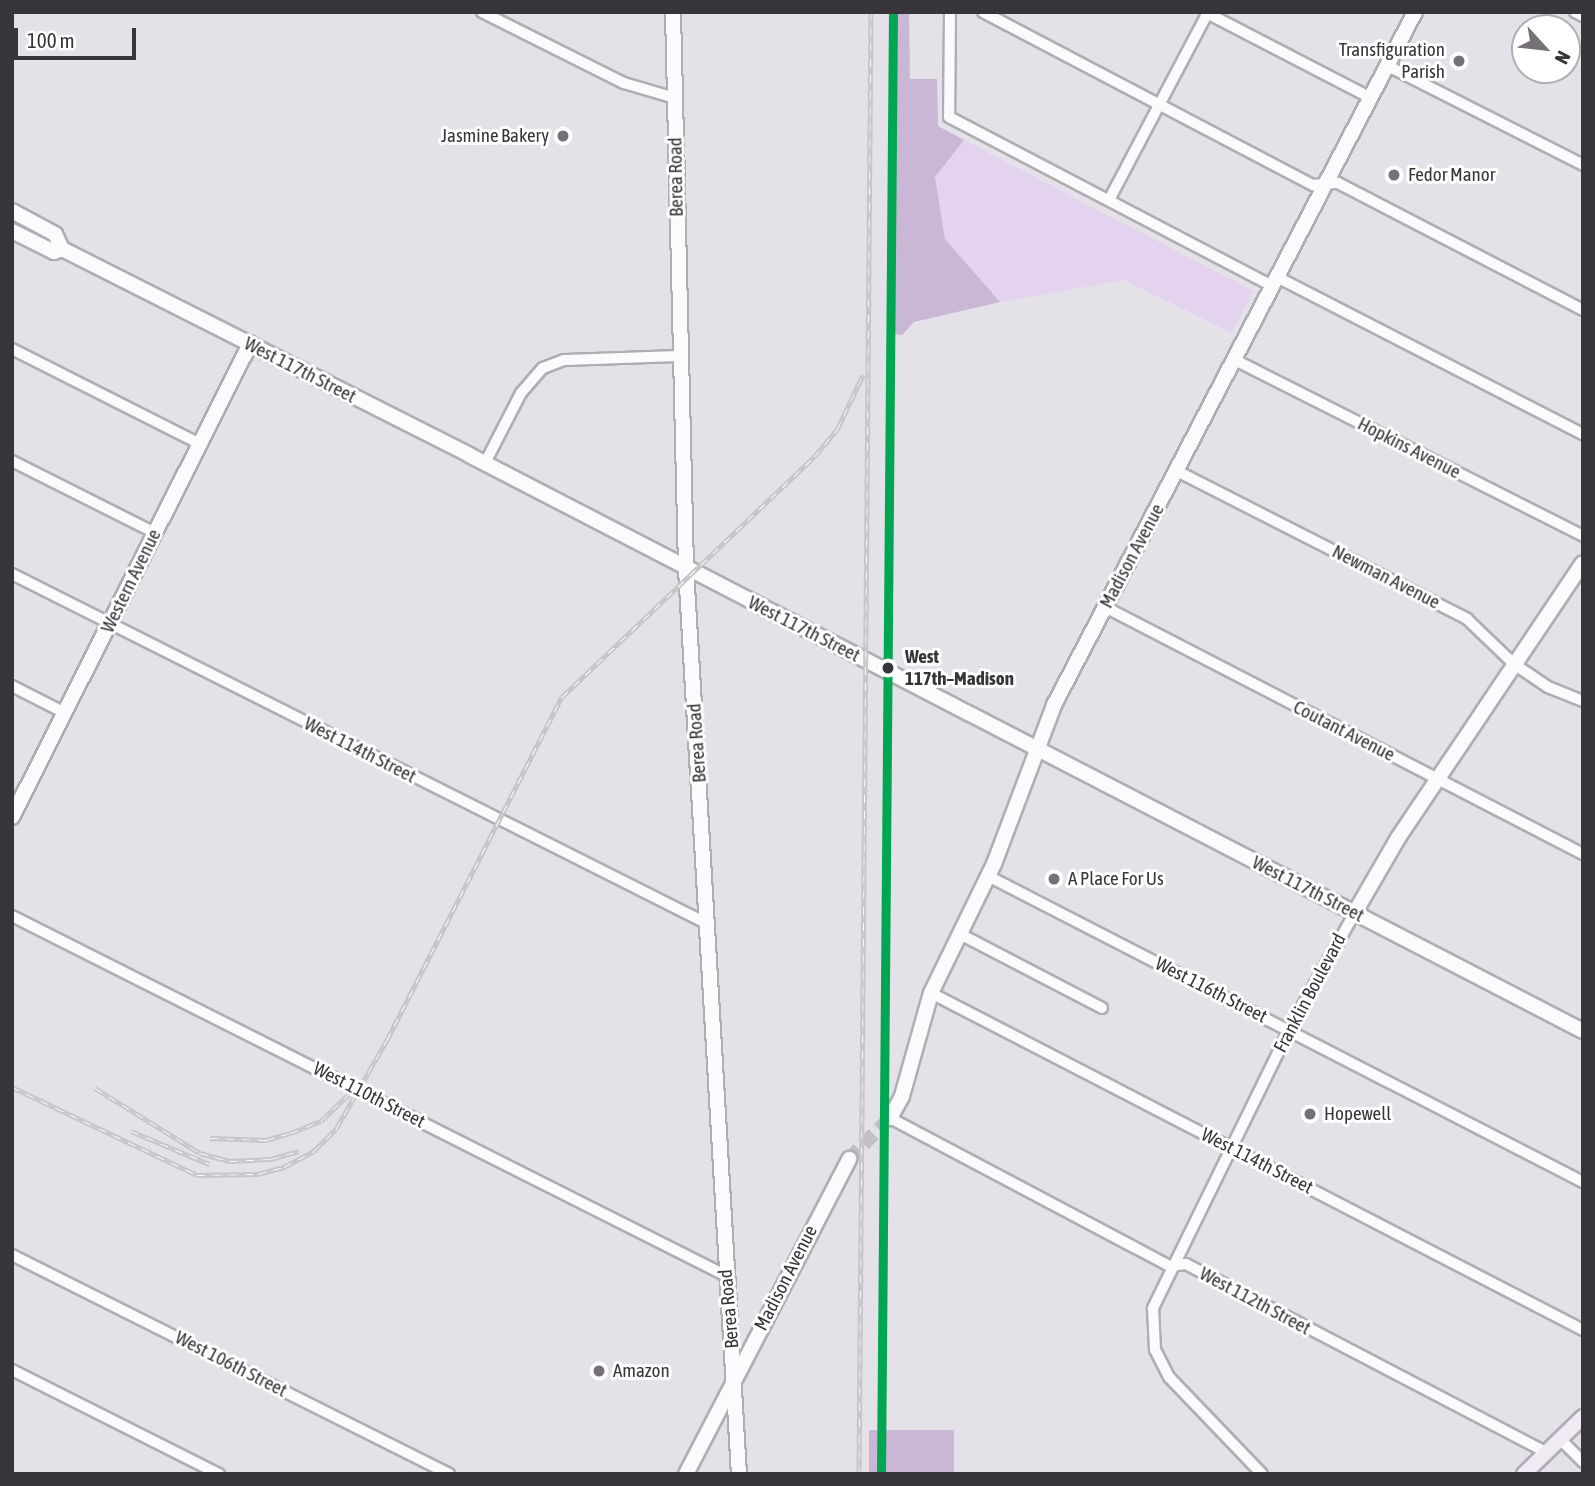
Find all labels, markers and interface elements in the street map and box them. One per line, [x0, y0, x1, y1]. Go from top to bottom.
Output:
scale bar [18, 14, 140, 58]
north arrow [1511, 14, 1581, 84]
text: 100 m [27, 28, 75, 52]
place label: Transfiguration Parish [1339, 39, 1445, 83]
text: N [1551, 48, 1575, 68]
marker: Transfiguration Parish [1451, 53, 1467, 69]
place label: Jasmine Bakery [441, 125, 549, 147]
marker: Jasmine Bakery [555, 128, 571, 144]
street label: Berea Road [664, 137, 688, 217]
place label: Fedor Manor [1408, 164, 1495, 186]
marker: Fedor Manor [1386, 167, 1402, 183]
street label: West 117th Street [240, 332, 360, 408]
street label: Hopkins Avenue [1354, 412, 1464, 484]
street label: Madison Avenue [1095, 500, 1169, 612]
street label: Western Avenue [96, 525, 166, 637]
street label: Newman Avenue [1328, 540, 1444, 614]
street label: West 117th Street [744, 591, 864, 667]
place label: West 117th–Madison [905, 646, 1014, 690]
marker: West 117th–Madison [877, 657, 899, 679]
street label: Coutant Avenue [1289, 696, 1399, 766]
street label: Berea Road [683, 703, 711, 783]
street label: West 114th Street [300, 712, 420, 788]
street label: West 117th Street [1248, 851, 1368, 927]
place label: A Place For Us [1068, 868, 1164, 890]
marker: A Place For Us [1046, 871, 1062, 887]
street label: Franklin Boulevard [1269, 930, 1351, 1056]
street label: West 116th Street [1151, 952, 1271, 1028]
street label: West 110th Street [309, 1057, 429, 1133]
place label: Hopewell [1324, 1103, 1391, 1125]
marker: Hopewell [1302, 1106, 1318, 1122]
street label: West 114th Street [1197, 1123, 1317, 1199]
street label: Madison Avenue [750, 1222, 822, 1334]
street label: West 112th Street [1196, 1262, 1314, 1340]
street label: Berea Road [714, 1268, 744, 1350]
street label: West 106th Street [171, 1326, 291, 1402]
place label: Amazon [613, 1360, 670, 1382]
marker: Amazon [591, 1363, 607, 1379]

